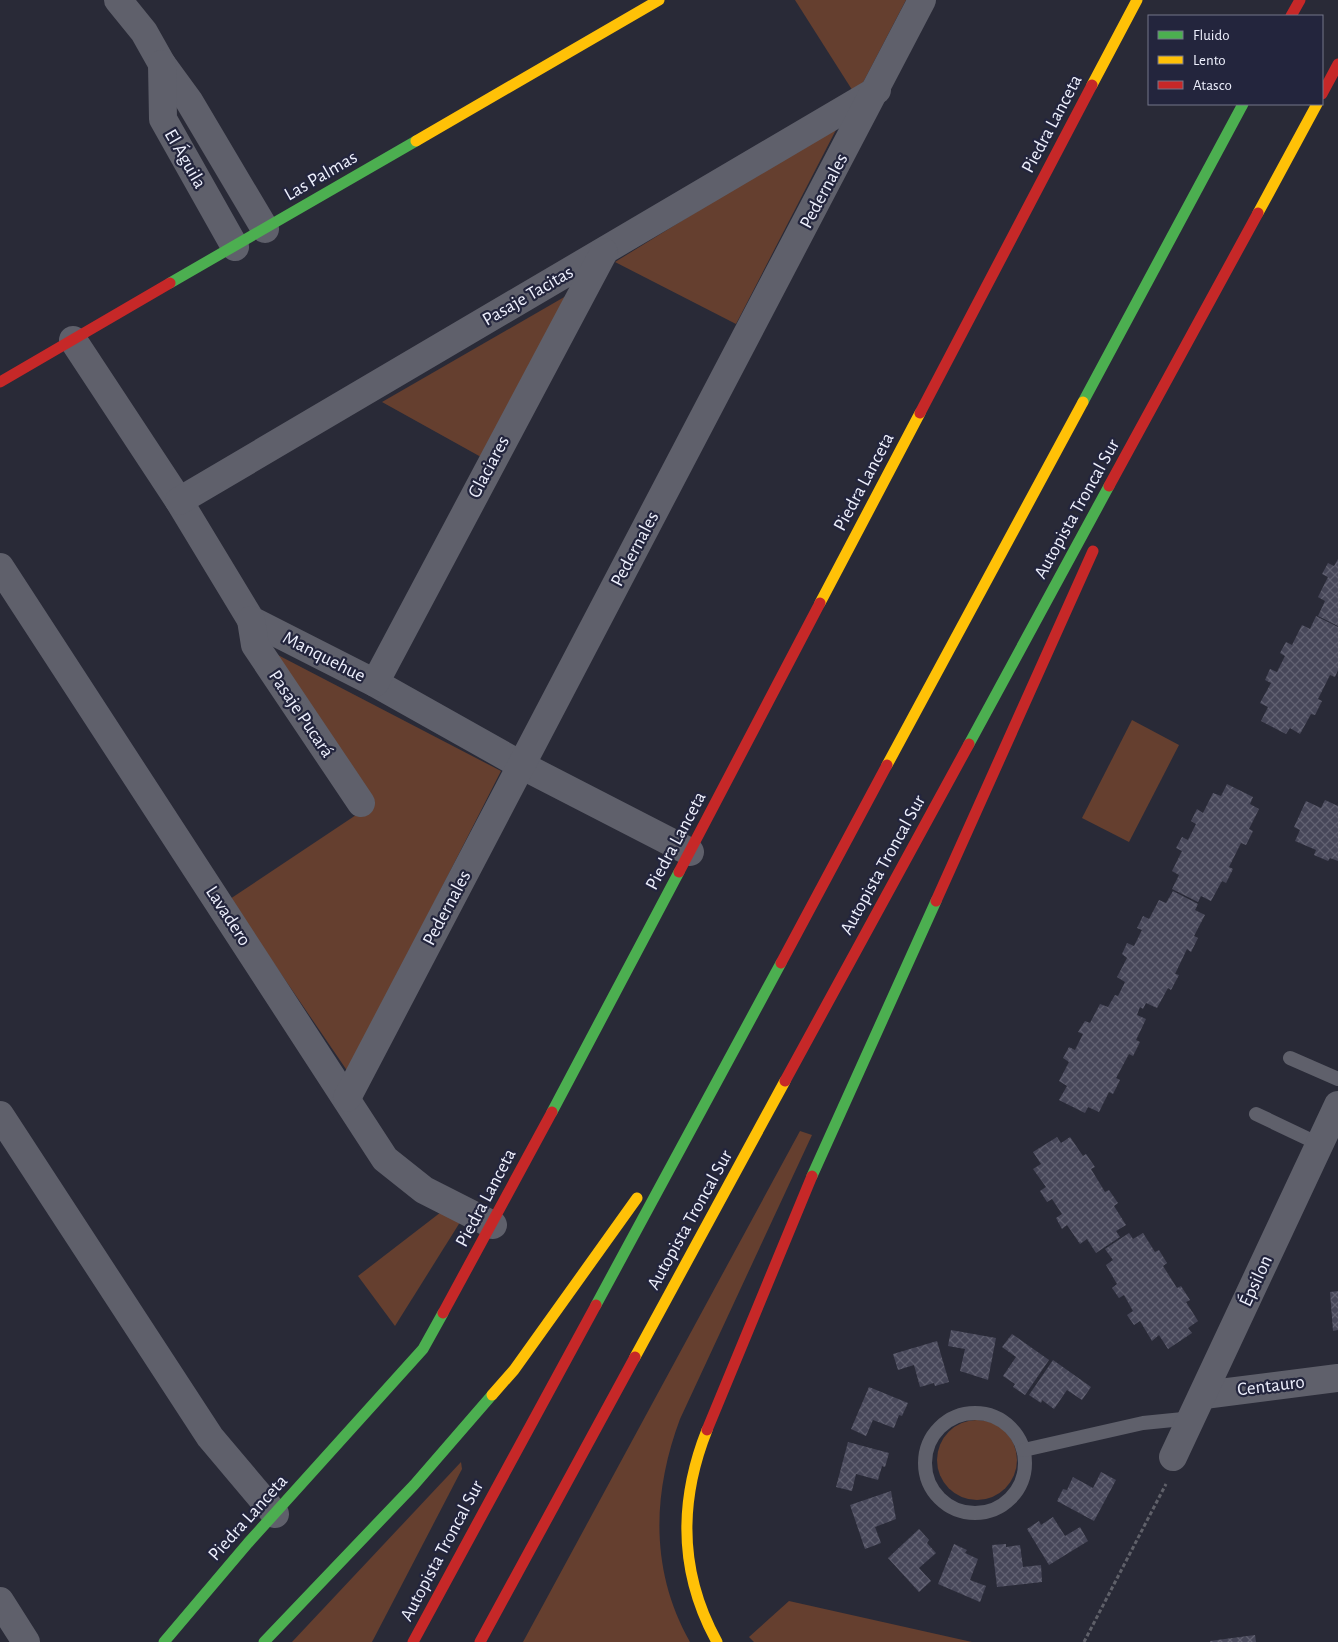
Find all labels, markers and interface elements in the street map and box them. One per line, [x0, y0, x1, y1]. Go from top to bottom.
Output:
legend [1148, 15, 1323, 105]
text: Fluido [1193, 28, 1230, 43]
text: Lento [1193, 53, 1226, 68]
street label: Piedra Lanceta [1018, 72, 1086, 176]
text: Atasco [1193, 78, 1232, 93]
street label: El Águila [161, 125, 211, 192]
street label: Las Palmas [281, 148, 361, 204]
street label: Pedernales [796, 150, 852, 232]
street label: Pasaje Tacitas [479, 262, 577, 330]
street label: Piedra Lanceta [830, 430, 898, 534]
street label: Glaciares [465, 433, 513, 501]
street label: Autopista Troncal Sur [1031, 436, 1123, 582]
street label: Pedernales [607, 508, 663, 590]
street label: Manquehue [280, 628, 368, 686]
street label: Pasaje Pucará [265, 667, 337, 761]
street label: Piedra Lanceta [642, 789, 710, 893]
street label: Autopista Troncal Sur [837, 792, 929, 938]
street label: Pedernales [419, 867, 475, 949]
street label: Lavadero [202, 883, 254, 949]
street label: Piedra Lanceta [452, 1146, 520, 1250]
street label: Autopista Troncal Sur [644, 1147, 736, 1293]
street label: Épsilon [1234, 1252, 1276, 1310]
street label: Centauro [1236, 1372, 1306, 1400]
street label: Piedra Lanceta [205, 1471, 291, 1565]
street label: Autopista Troncal Sur [397, 1478, 487, 1624]

